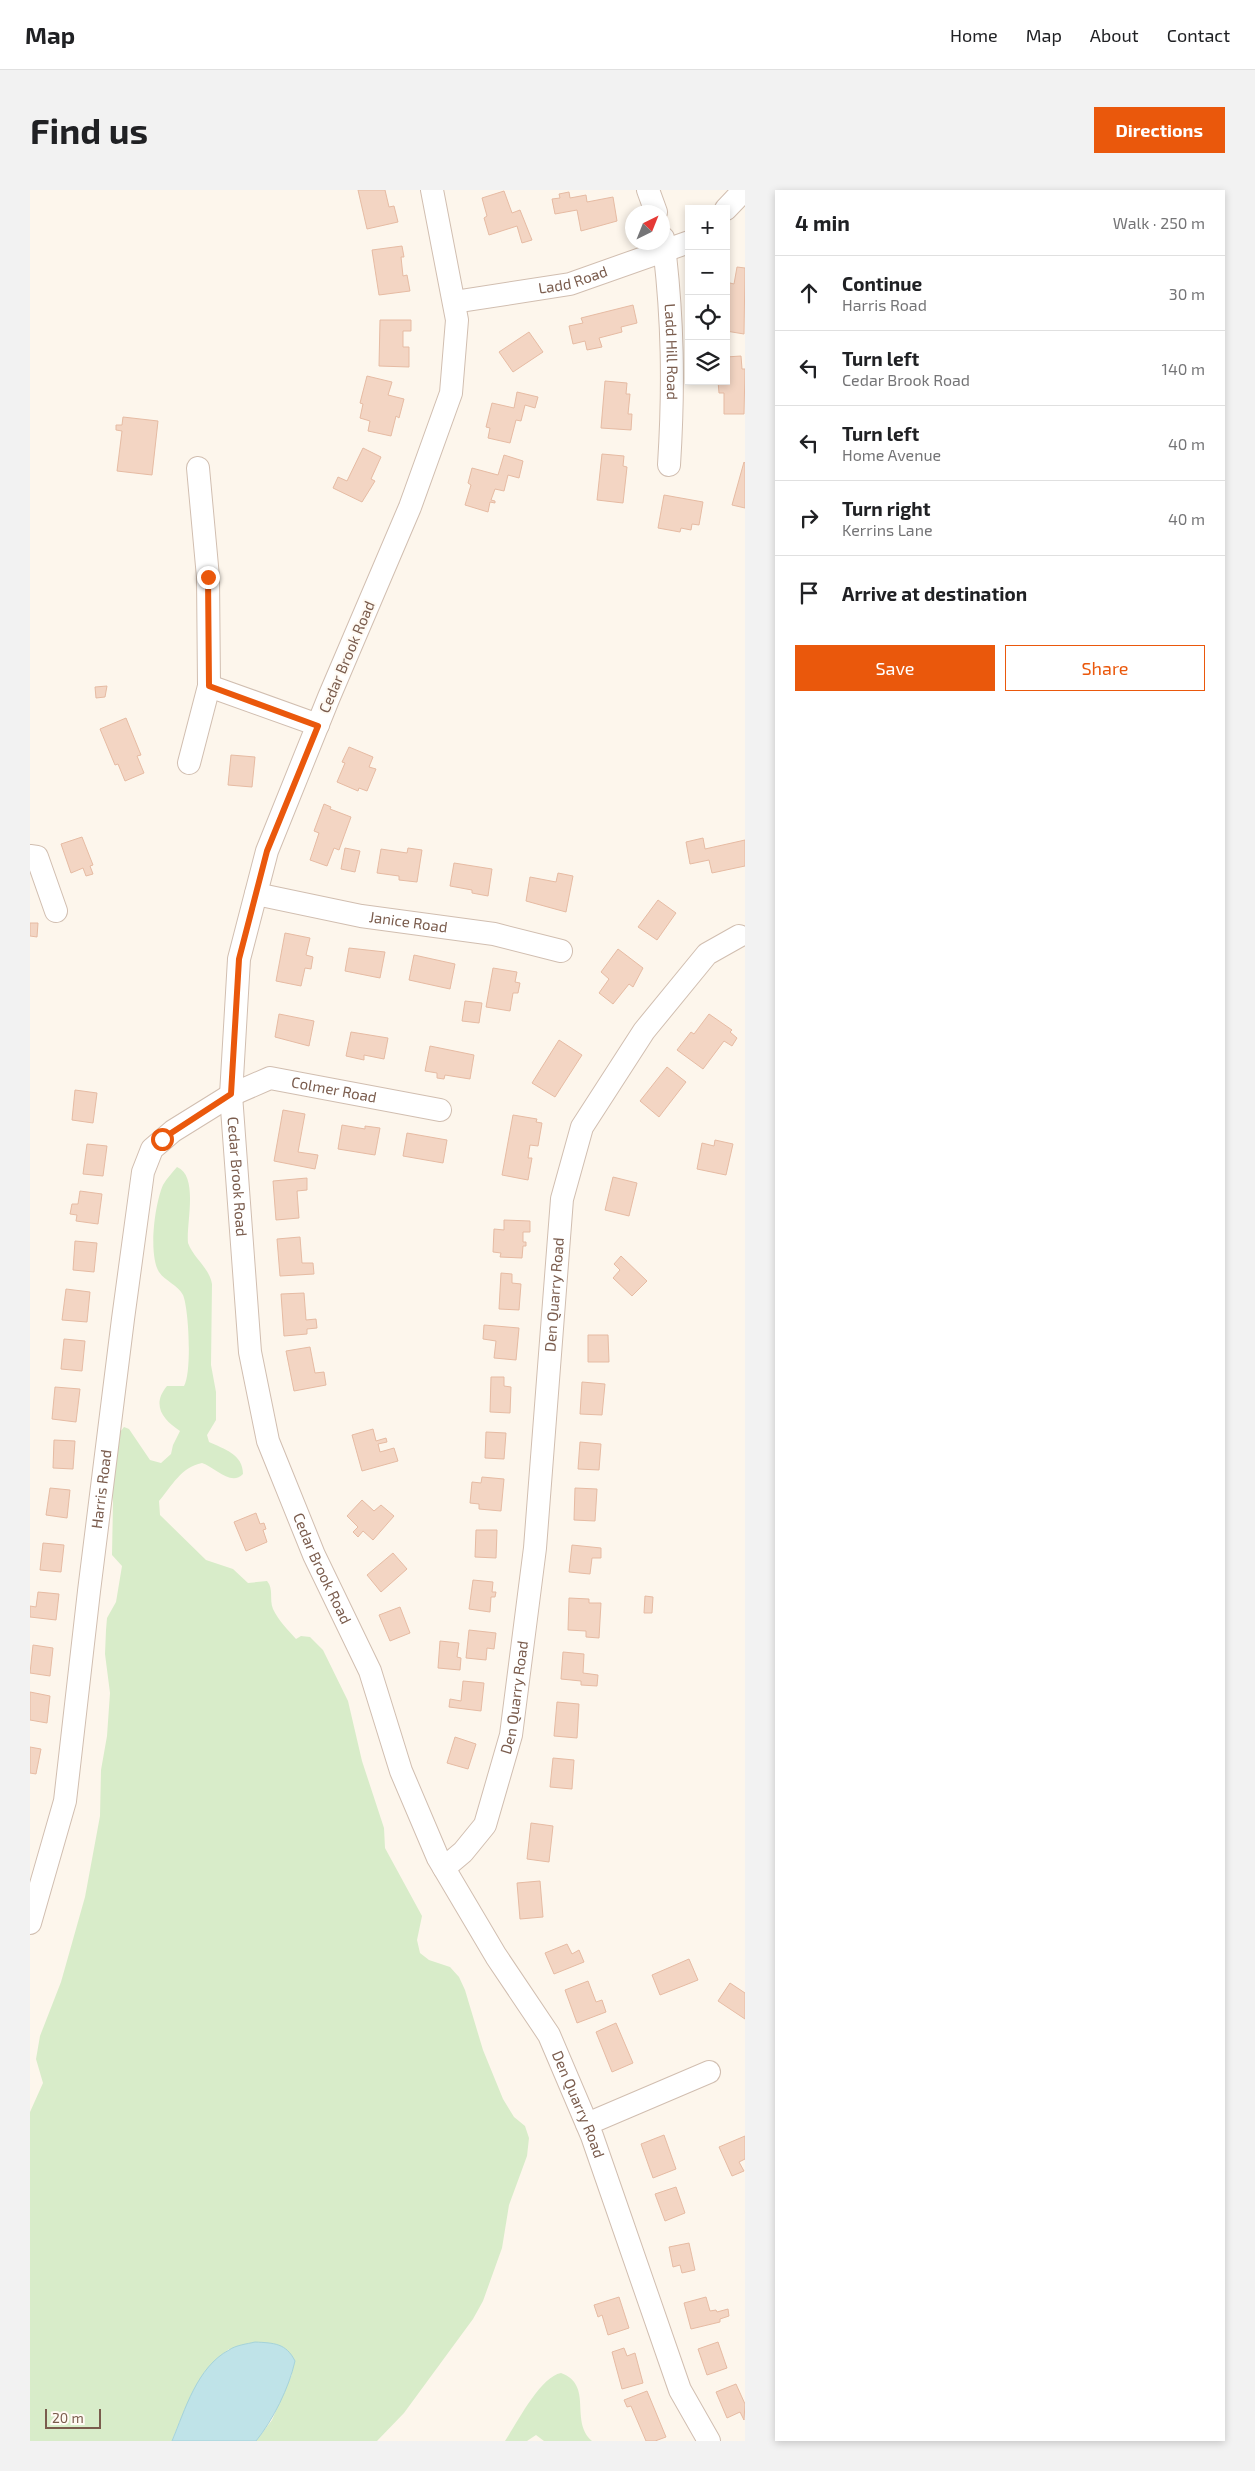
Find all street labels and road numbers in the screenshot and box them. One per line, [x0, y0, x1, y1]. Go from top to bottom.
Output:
street label: Ladd Road [537, 262, 610, 297]
street label: Ladd Hill Road [661, 303, 682, 400]
street label: Cedar Brook Road [314, 598, 378, 715]
street label: Janice Road [368, 907, 449, 936]
street label: Colmer Road [290, 1072, 378, 1106]
street label: Cedar Brook Road [225, 1116, 251, 1237]
street label: Den Quarry Road [540, 1237, 567, 1352]
street label: Harris Road [87, 1448, 115, 1530]
street label: Cedar Brook Road [290, 1510, 356, 1626]
street label: Den Quarry Road [496, 1640, 531, 1756]
street label: Den Quarry Road [549, 2048, 609, 2160]

